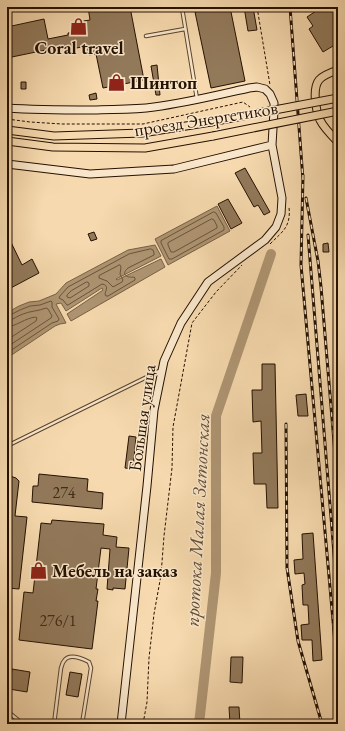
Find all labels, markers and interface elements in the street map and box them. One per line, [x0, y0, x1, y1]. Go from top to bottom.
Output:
shop icon: Coral travel [69, 16, 89, 36]
place label: Coral travel [34, 36, 124, 59]
place label: Шинтоп [130, 71, 197, 94]
shop icon: Шинтоп [107, 73, 127, 93]
street label: проезд Энергетиков [132, 96, 280, 141]
street label: Большая улица [123, 362, 161, 473]
water label: протока Малая Затонская [179, 413, 216, 627]
house number: 274 [52, 482, 76, 503]
place label: Мебель на заказ [52, 559, 178, 582]
shop icon: Мебель на заказ [29, 561, 49, 581]
house number: 276/1 [39, 610, 77, 631]

